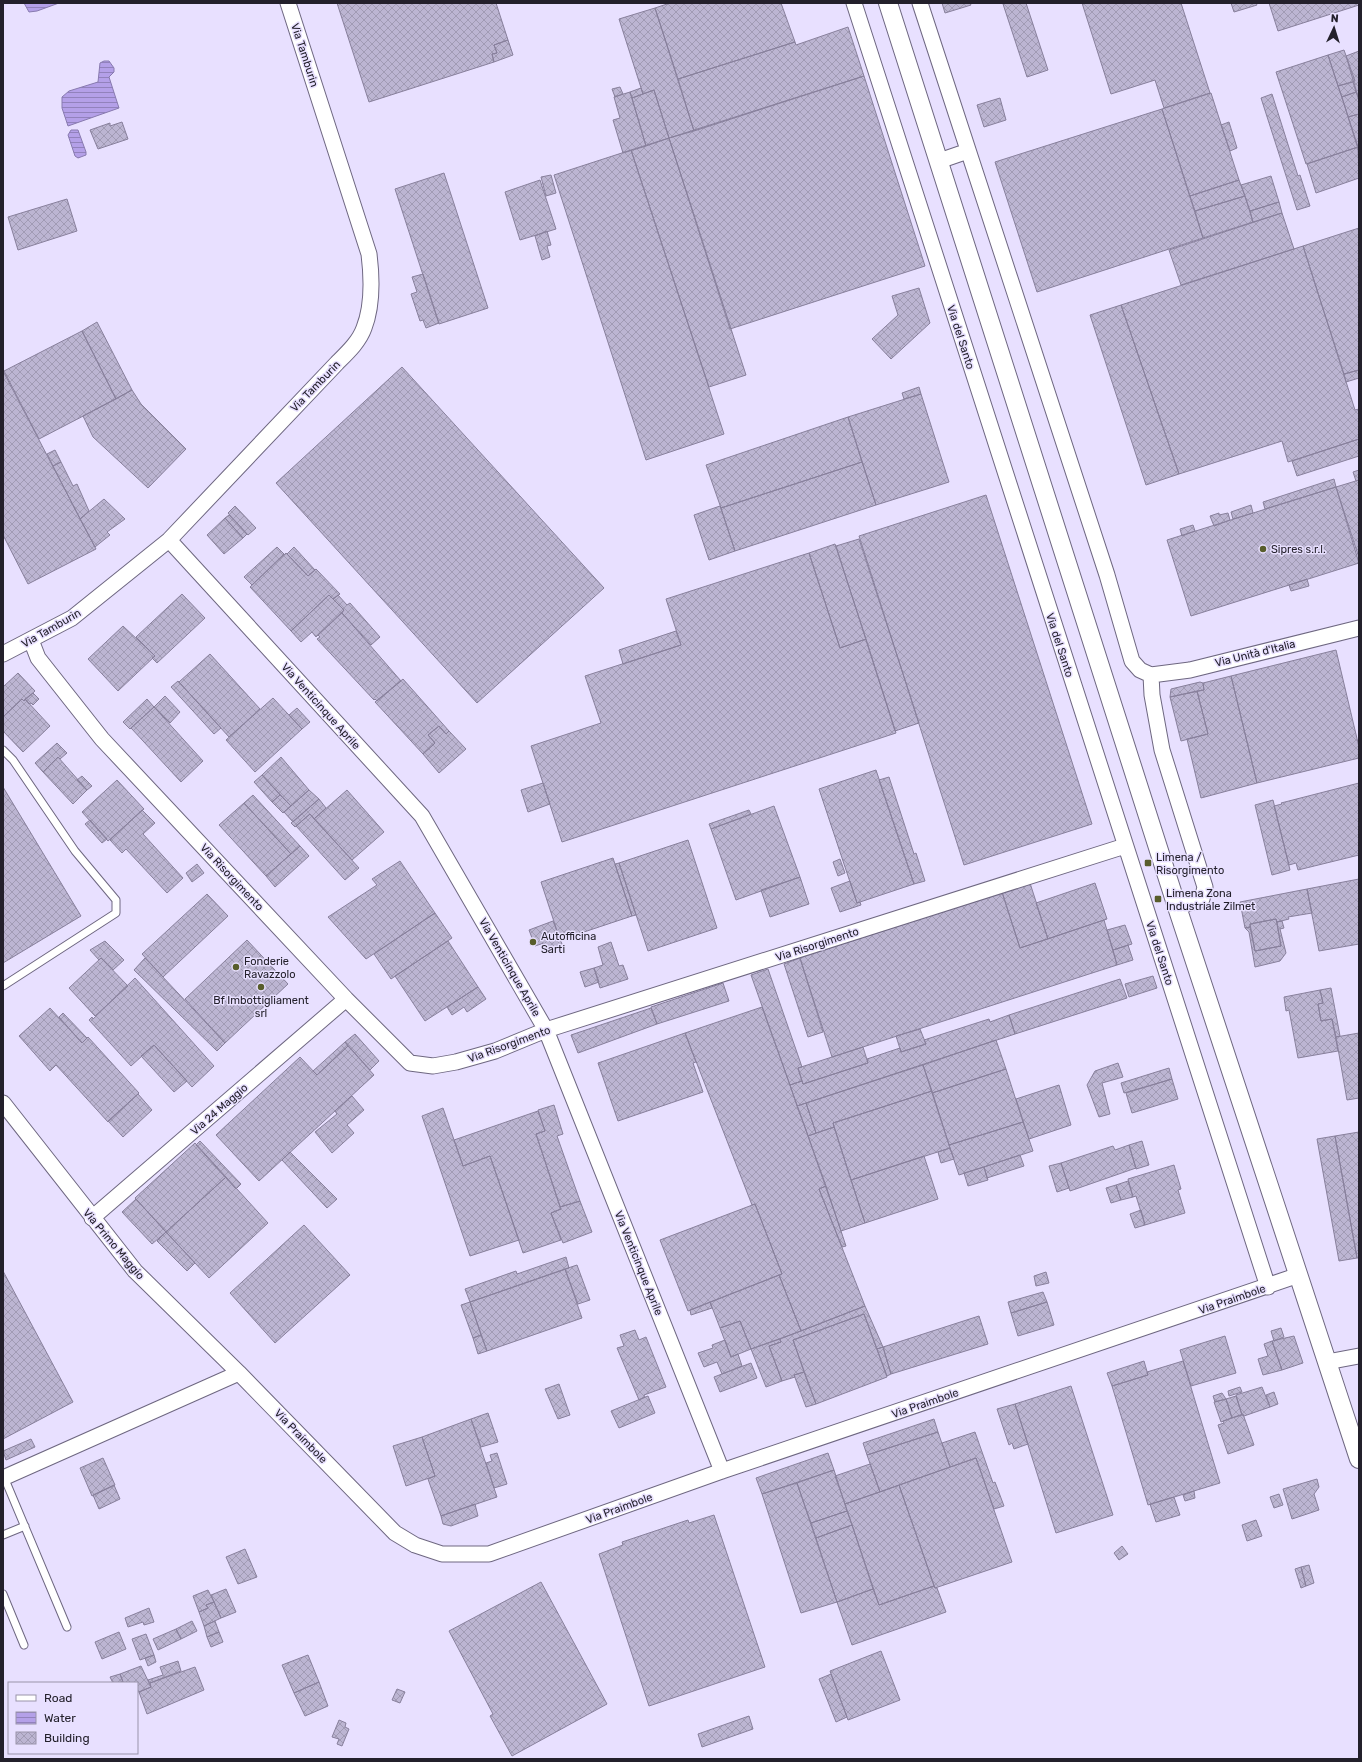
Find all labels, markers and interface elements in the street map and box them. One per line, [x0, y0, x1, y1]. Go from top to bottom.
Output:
north arrow [1314, 8, 1354, 48]
text: N [1330, 12, 1339, 25]
street label: Via Tamburin [288, 22, 321, 89]
street label: Via del Santo [944, 303, 977, 371]
street label: Via Tamburin [288, 358, 343, 415]
place label: Sipres s.r.l. [1271, 543, 1326, 556]
marker: Sipres s.r.l. [1258, 544, 1268, 554]
street label: Via Tamburin [19, 606, 83, 651]
street label: Via del Santo [1043, 611, 1076, 679]
street label: Via Unità d'Italia [1214, 637, 1297, 670]
street label: Via Venticinque Aprile [279, 661, 363, 752]
street label: Via Risorgimento [197, 841, 266, 914]
place label: Limena / Risorgimento [1156, 851, 1224, 877]
marker: Limena / Risorgimento [1143, 858, 1153, 868]
place label: Limena Zona Industriale Zilmet [1166, 887, 1256, 913]
marker: Limena Zona Industriale Zilmet [1153, 894, 1163, 904]
street label: Via Venticinque Aprile [476, 916, 543, 1019]
street label: Via del Santo [1143, 919, 1176, 987]
street label: Via Risorgimento [774, 925, 860, 964]
place label: Autofficina Sarti [541, 930, 596, 956]
marker: Autofficina Sarti [528, 937, 538, 947]
place label: Fonderie Ravazzolo [244, 955, 296, 981]
marker: Fonderie Ravazzolo [231, 962, 241, 972]
marker: Bf Imbottigliament srl [256, 982, 266, 992]
place label: Bf Imbottigliament srl [213, 994, 310, 1020]
street label: Via Risorgimento [466, 1024, 552, 1065]
street label: Via 24 Maggio [188, 1081, 251, 1138]
street label: Via Primo Maggio [80, 1206, 147, 1282]
street label: Via Venticinque Aprile [612, 1209, 665, 1317]
street label: Via Praimbole [1197, 1282, 1267, 1317]
street label: Via Praimbole [890, 1386, 960, 1421]
street label: Via Praimbole [272, 1407, 330, 1466]
street label: Via Praimbole [584, 1490, 654, 1527]
legend [8, 1682, 138, 1754]
text: Road [44, 1691, 72, 1705]
text: Water [44, 1711, 76, 1725]
text: Building [44, 1731, 90, 1745]

